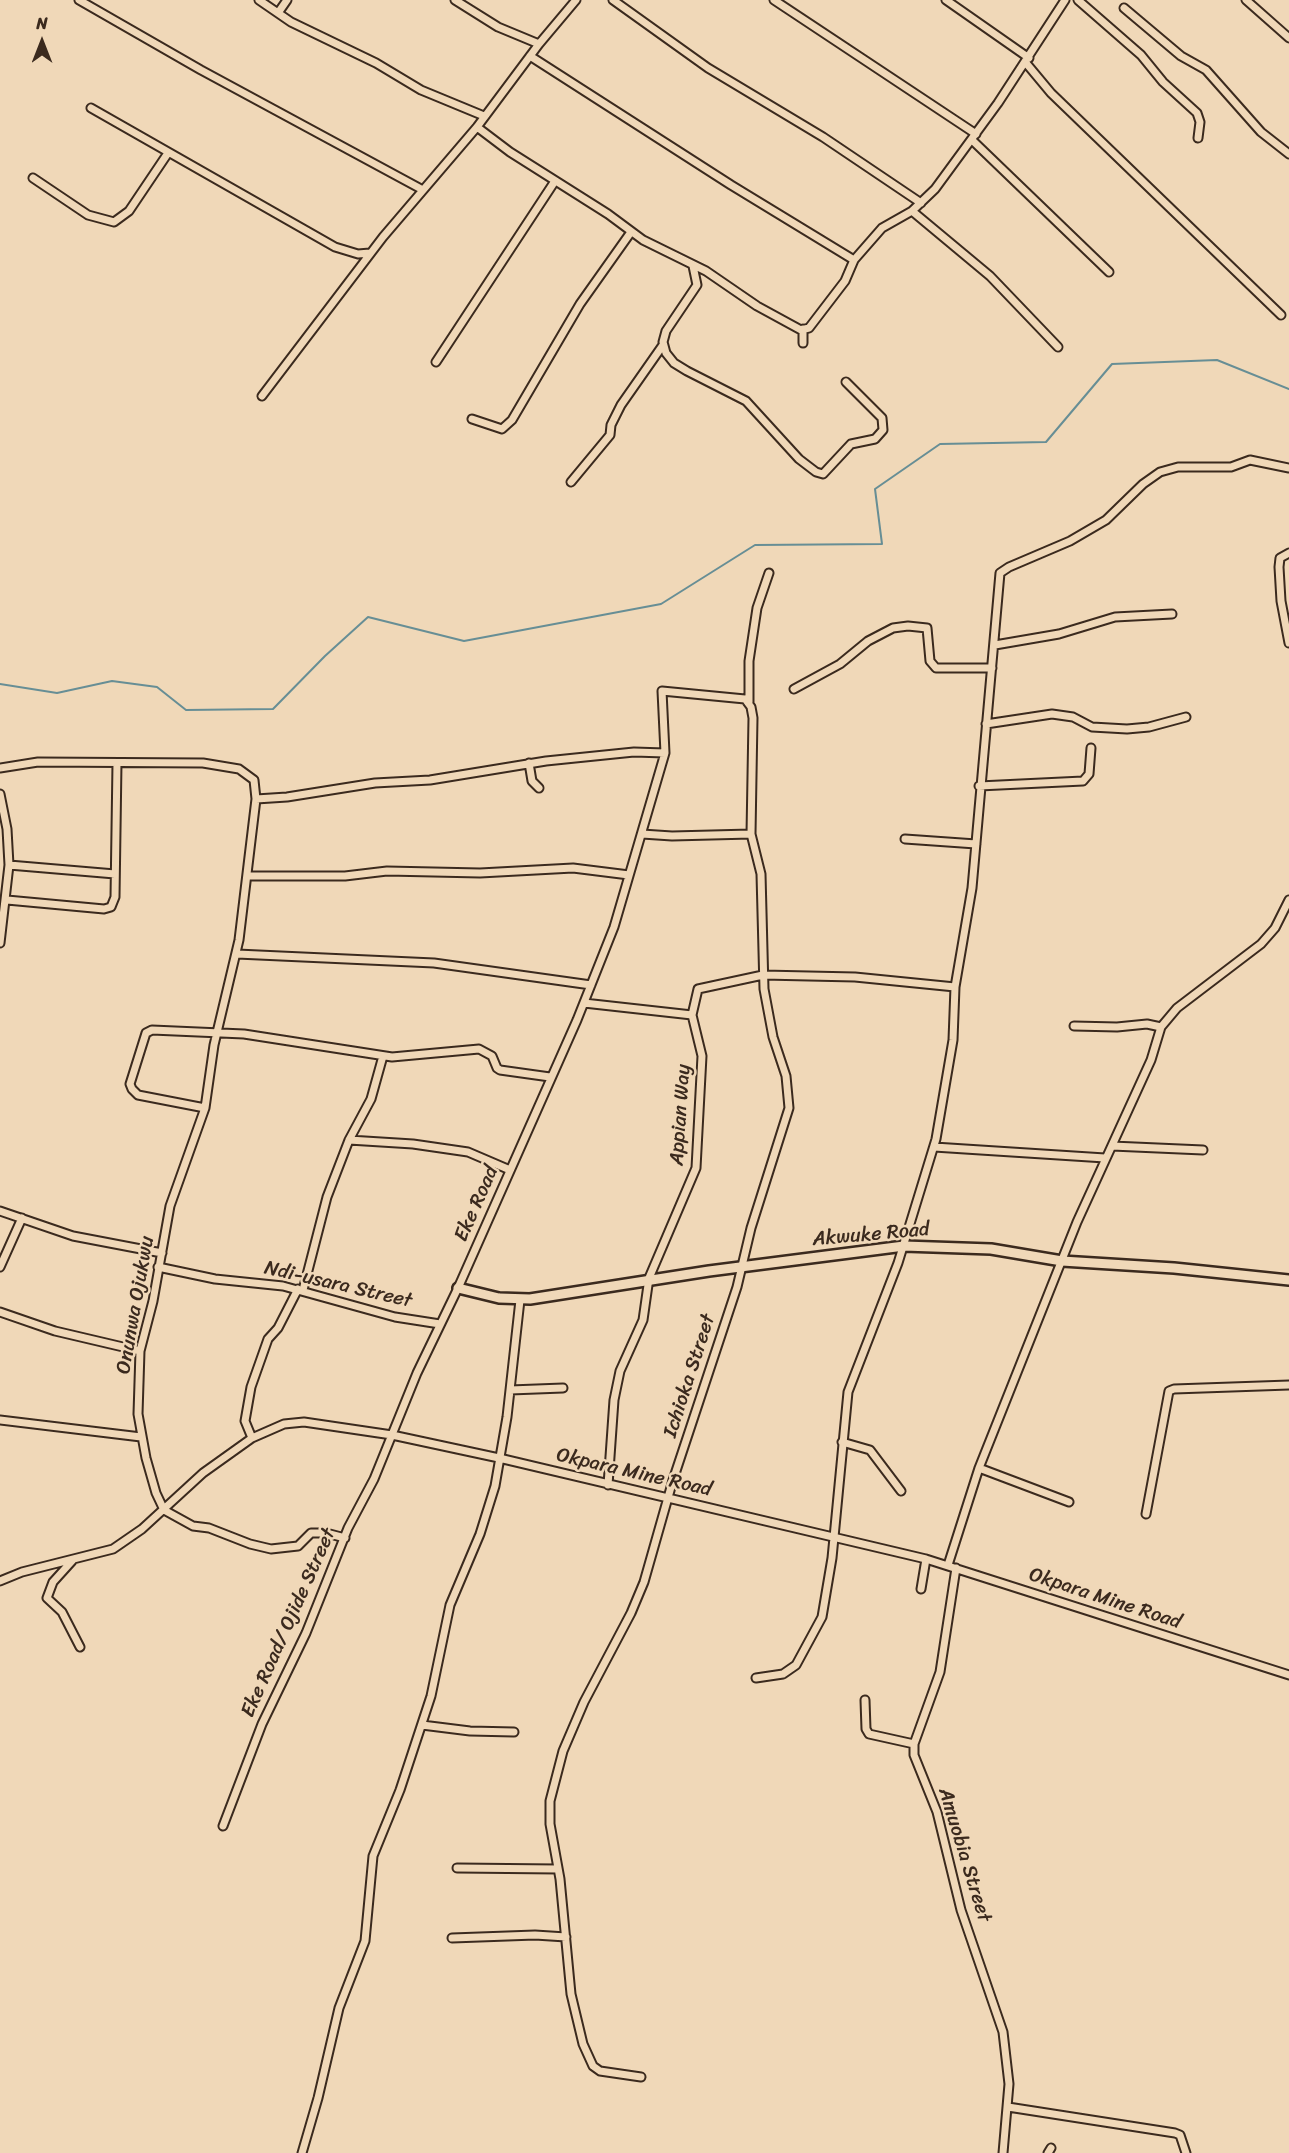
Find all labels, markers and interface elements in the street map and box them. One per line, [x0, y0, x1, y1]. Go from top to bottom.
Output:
text: N [36, 9, 48, 38]
north arrow [12, 12, 72, 72]
street label: Appian Way [665, 1063, 697, 1167]
street label: Eke Road [450, 1163, 504, 1245]
street label: Akwuke Road [812, 1218, 930, 1252]
street label: Onunwa Ojukwu [112, 1234, 160, 1376]
street label: Ndi-usara Street [262, 1256, 414, 1314]
street label: Ichioka Street [659, 1311, 721, 1441]
street label: Okpara Mine Road [554, 1443, 714, 1503]
street label: Eke Road/ Ojide Street [236, 1525, 342, 1721]
street label: Okpara Mine Road [1026, 1563, 1184, 1635]
street label: Amuobia Street [932, 1785, 996, 1925]

